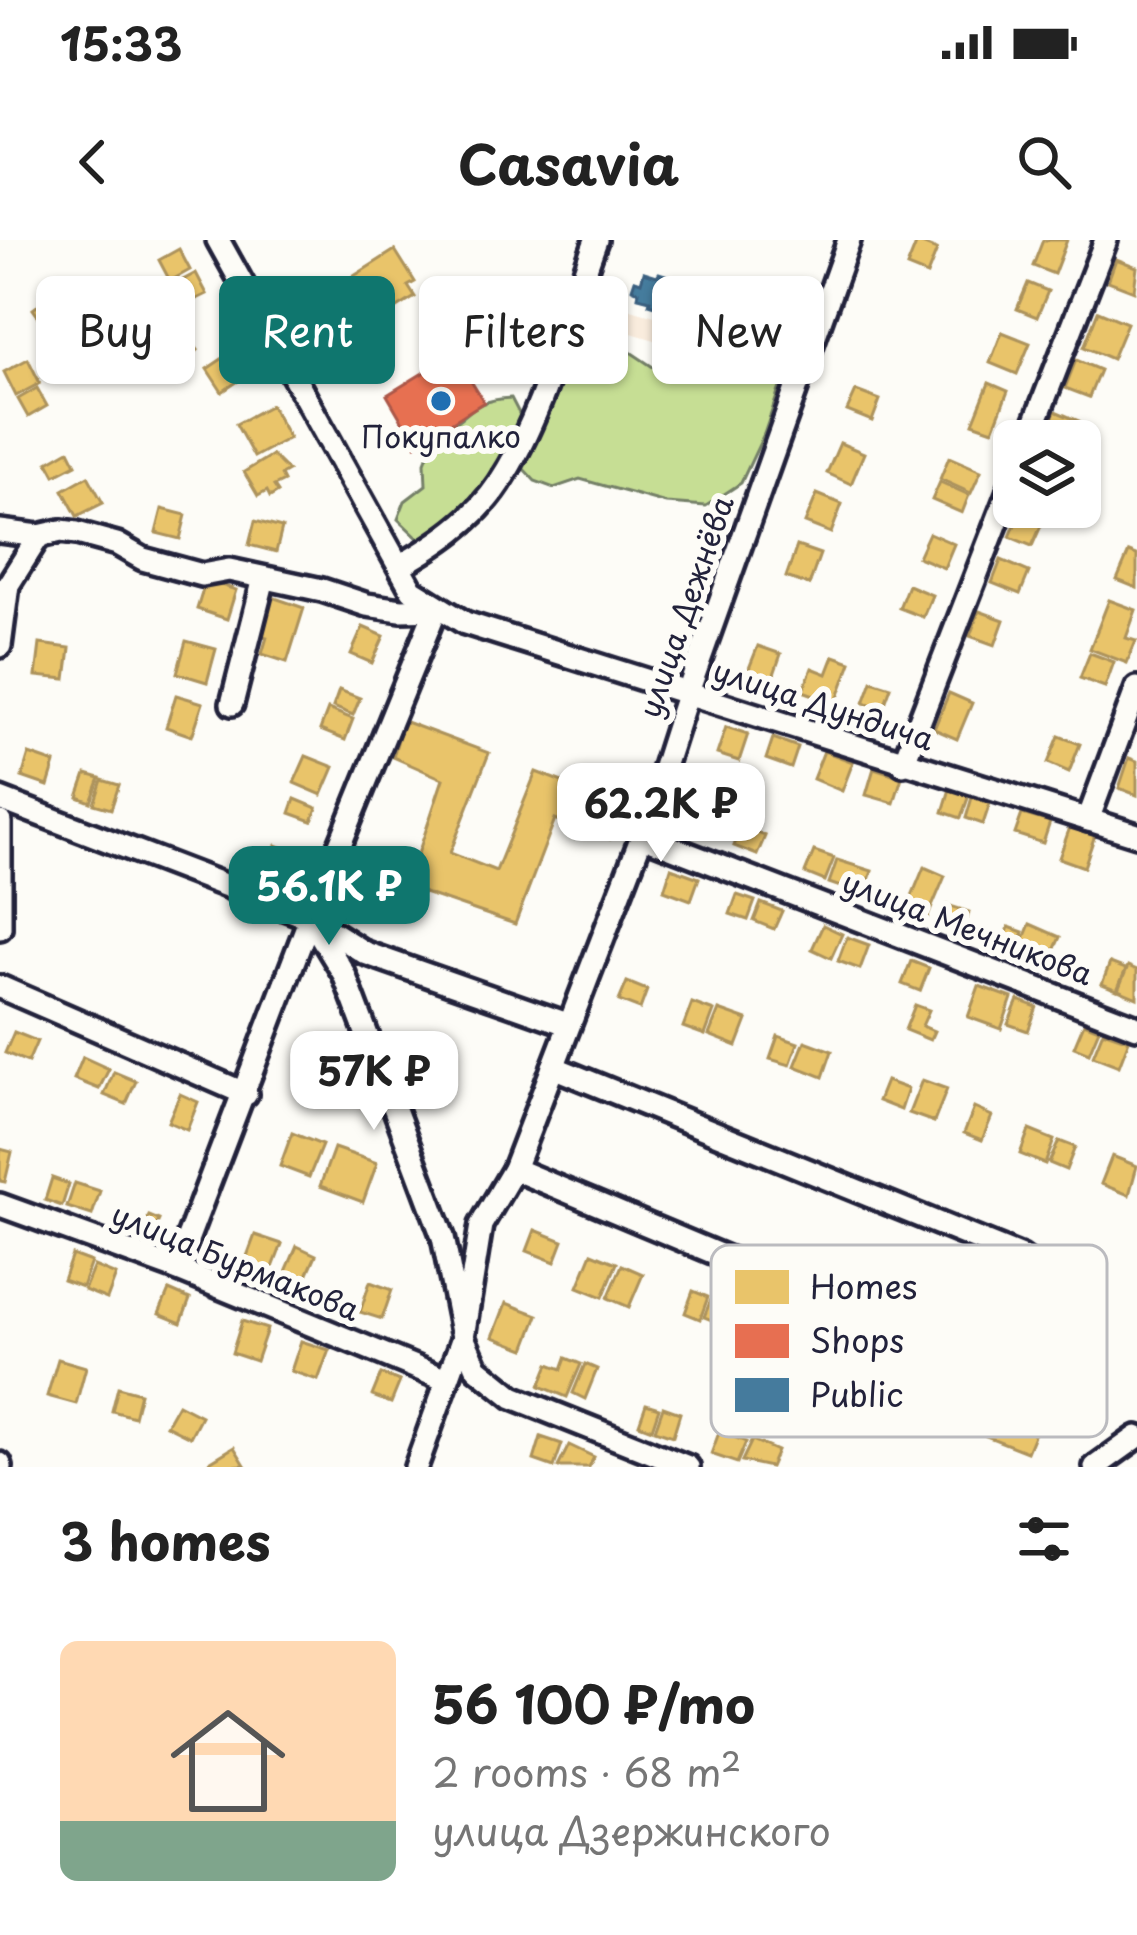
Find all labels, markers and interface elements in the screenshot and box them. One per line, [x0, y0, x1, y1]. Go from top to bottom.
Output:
text: 15:33 [60, 8, 182, 76]
text: Casavia [458, 122, 679, 203]
icon: back [60, 129, 126, 195]
icon: search [1011, 129, 1077, 195]
chip: Buy [36, 276, 195, 384]
chip: Rent [219, 276, 395, 384]
chip: Filters [419, 276, 628, 384]
chip: New [652, 276, 824, 384]
marker: Покупалко [428, 388, 454, 414]
place label: Покупалко [361, 413, 521, 458]
map controls [993, 420, 1101, 528]
button: layers [993, 420, 1101, 528]
street label: улица Дежнёва [626, 489, 744, 723]
street label: улица Дундича [708, 647, 940, 761]
pin: 62.2K ₽ [550, 763, 772, 865]
text: 62.2K ₽ [584, 772, 738, 831]
pin: 56.1K ₽ [218, 846, 440, 948]
text: 56.1K ₽ [256, 855, 402, 914]
street label: улица Мечникова [836, 858, 1100, 995]
pin: 57K ₽ [290, 1031, 458, 1133]
text: 57K ₽ [317, 1040, 431, 1099]
street label: улица Бурмакова [105, 1190, 367, 1331]
legend [711, 1245, 1107, 1437]
text: Homes [810, 1260, 917, 1310]
text: Shops [810, 1314, 904, 1364]
text: Public [810, 1368, 904, 1418]
text: 3 homes [60, 1501, 271, 1578]
icon: filters [1011, 1506, 1077, 1572]
text: 56 100 ₽/mo [432, 1664, 755, 1741]
icon: home [156, 1689, 300, 1833]
text: 2 rooms · 68 m² [432, 1741, 741, 1800]
text: улица Дзержинского [432, 1800, 831, 1859]

